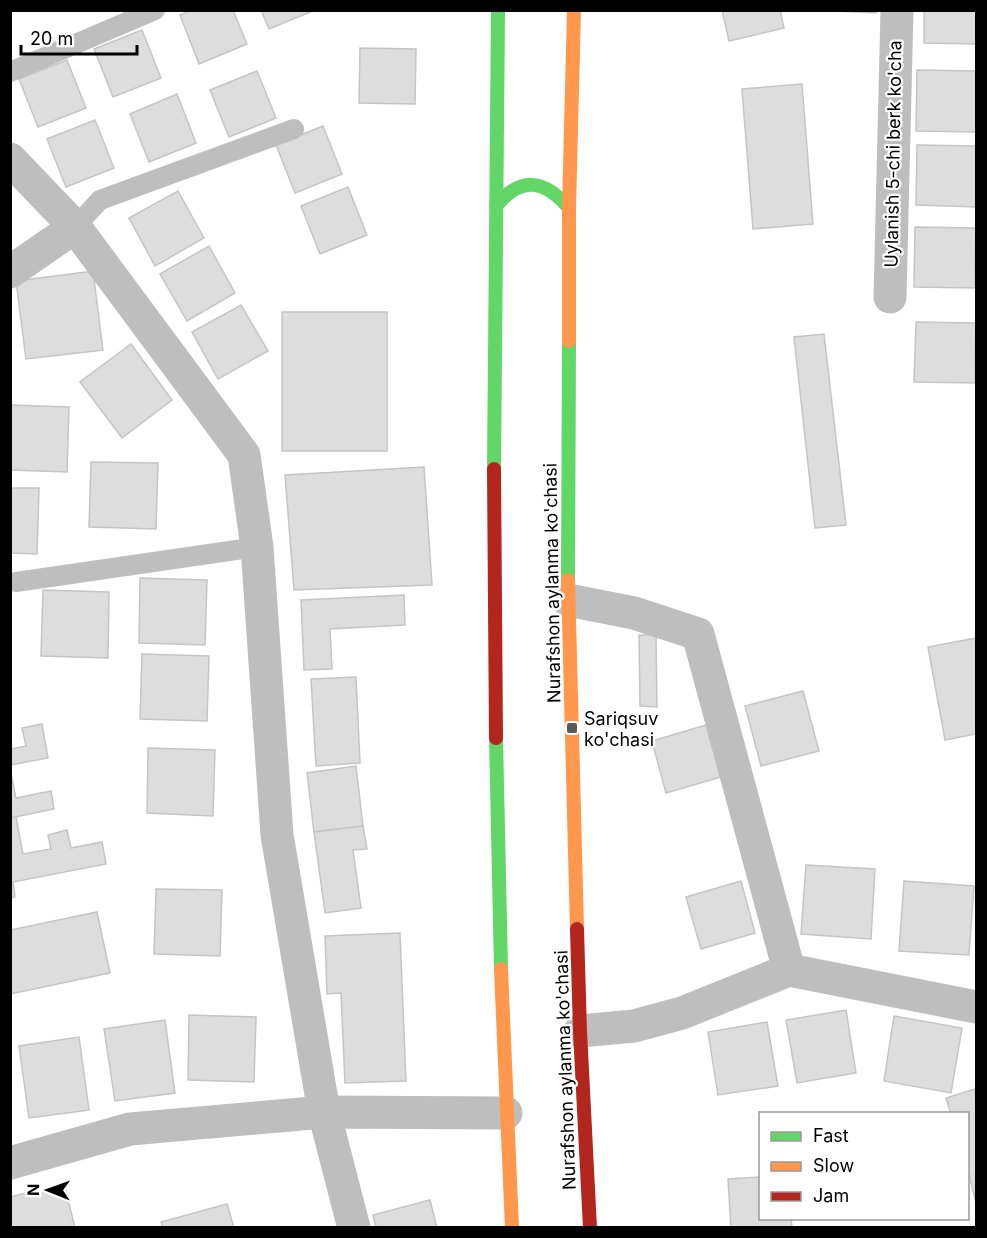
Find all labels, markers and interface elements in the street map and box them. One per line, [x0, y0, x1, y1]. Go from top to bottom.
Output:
scale bar [21, 18, 136, 56]
text: 20 m [30, 28, 73, 49]
street label: Uylanish 5-chi berk ko'cha [881, 40, 905, 268]
street label: Nurafshon aylanma ko'chasi [539, 463, 565, 703]
place label: Sariqsuv ko'chasi [584, 708, 658, 750]
marker: Sariqsuv ko'chasi [565, 721, 579, 735]
street label: Nurafshon aylanma ko'chasi [550, 950, 580, 1190]
legend [759, 1112, 969, 1220]
text: Fast [813, 1125, 849, 1146]
text: Slow [813, 1155, 854, 1176]
north arrow [18, 1160, 78, 1220]
text: N [23, 1183, 43, 1196]
text: Jam [813, 1185, 849, 1206]

